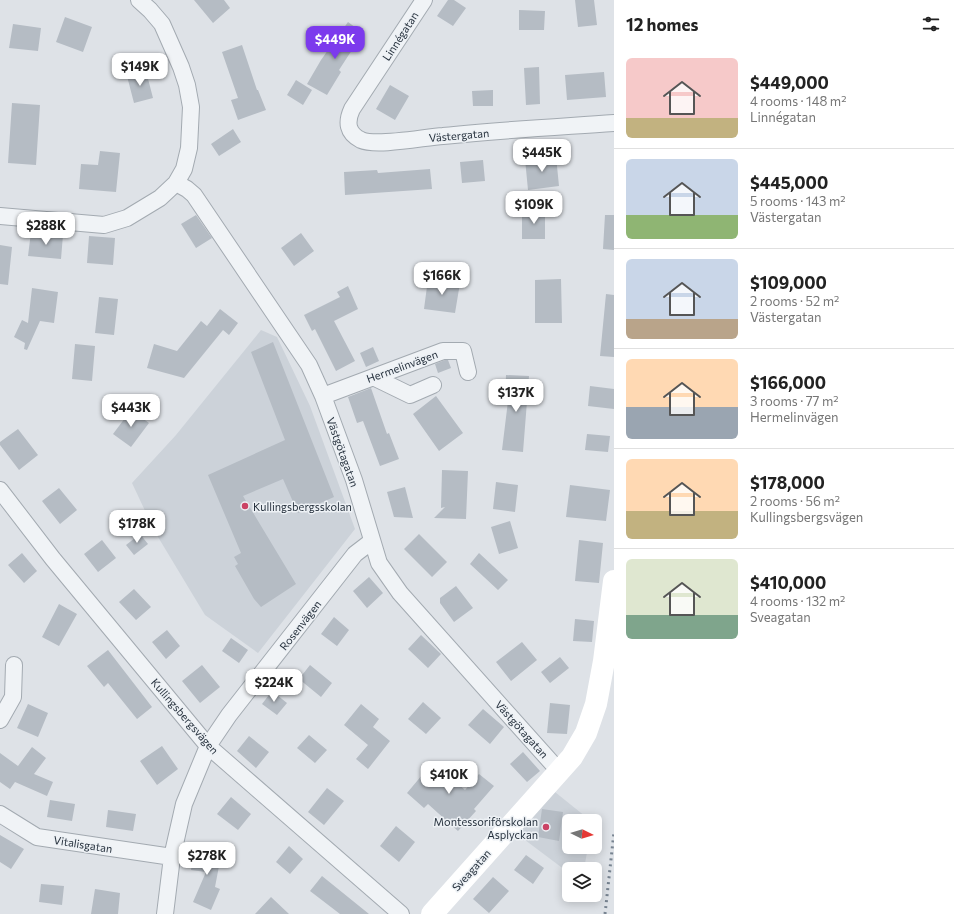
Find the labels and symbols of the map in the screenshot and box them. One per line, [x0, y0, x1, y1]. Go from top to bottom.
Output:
street label: Linnégatan [379, 9, 421, 63]
pin: $449K [307, 26, 363, 60]
pin: $149K [112, 53, 168, 87]
street label: Västergatan [428, 126, 490, 144]
pin: $445K [514, 139, 570, 173]
pin: $109K [506, 191, 562, 225]
pin: $288K [18, 212, 74, 246]
pin: $166K [414, 262, 470, 296]
street label: Hermelinvägen [365, 347, 439, 385]
pin: $137K [488, 379, 544, 413]
pin: $443K [103, 394, 159, 428]
street label: Västgötagatan [324, 415, 362, 489]
place label: Kullingsbergsskolan [253, 500, 352, 513]
marker: Kullingsbergsskolan [240, 501, 250, 511]
pin: $178K [109, 510, 165, 544]
street label: Rosenvägen [277, 597, 323, 653]
pin: $224K [246, 669, 302, 703]
street label: Kullingsbergsvägen [149, 676, 221, 756]
street label: Västgötagatan [493, 698, 551, 760]
pin: $410K [421, 761, 477, 795]
north arrow [562, 814, 602, 854]
place label: Montessoriförskolan Asplyckan [434, 815, 538, 841]
marker: Montessoriförskolan Asplyckan [541, 822, 551, 832]
street label: Vitalisgatan [53, 833, 113, 855]
pin: $278K [179, 842, 235, 876]
street label: Sveagatan [449, 847, 493, 893]

